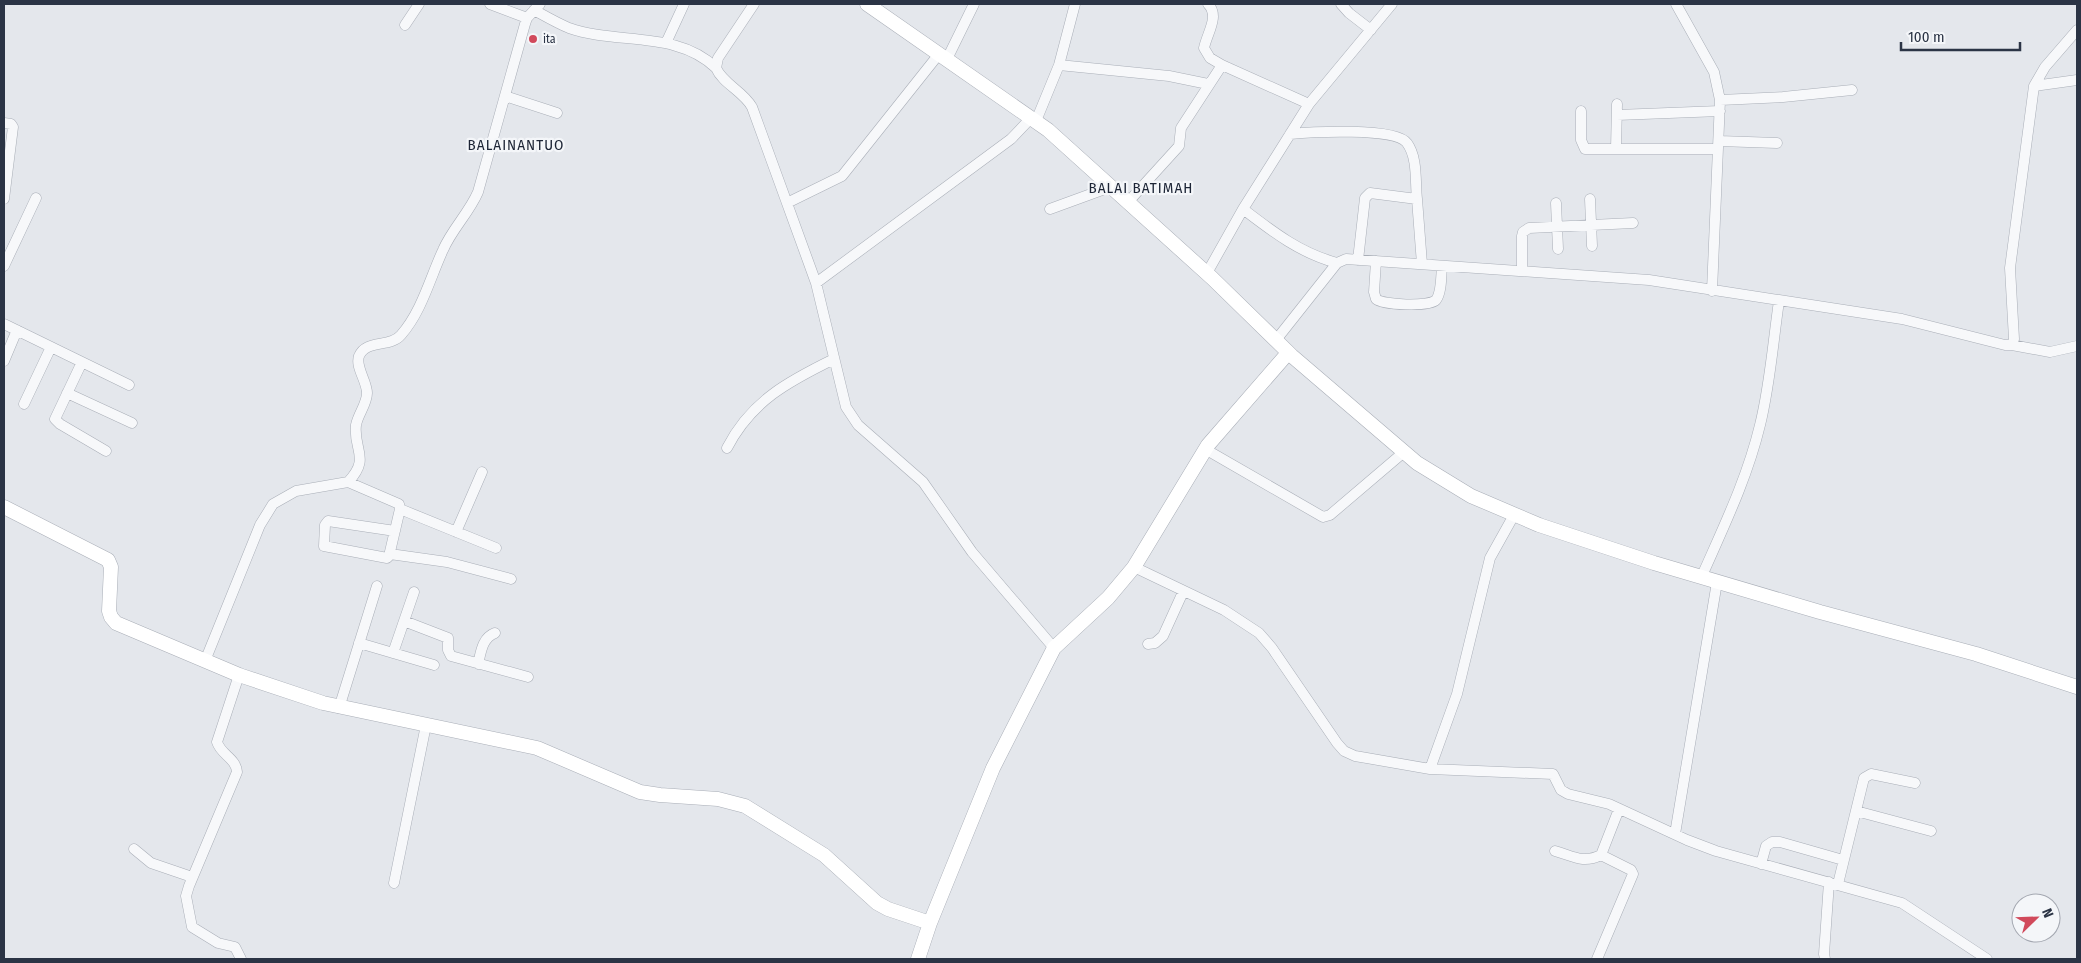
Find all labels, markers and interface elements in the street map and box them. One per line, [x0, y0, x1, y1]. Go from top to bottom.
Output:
scale bar [1901, 20, 2020, 52]
text: 100 m [1908, 28, 1945, 46]
place label: ita [543, 32, 556, 46]
marker: ita [527, 33, 539, 45]
district label: BALAINANTUO [468, 136, 564, 154]
district label: BALAI BATIMAH [1089, 179, 1193, 197]
north arrow [2011, 893, 2061, 943]
text: N [2038, 906, 2057, 920]

